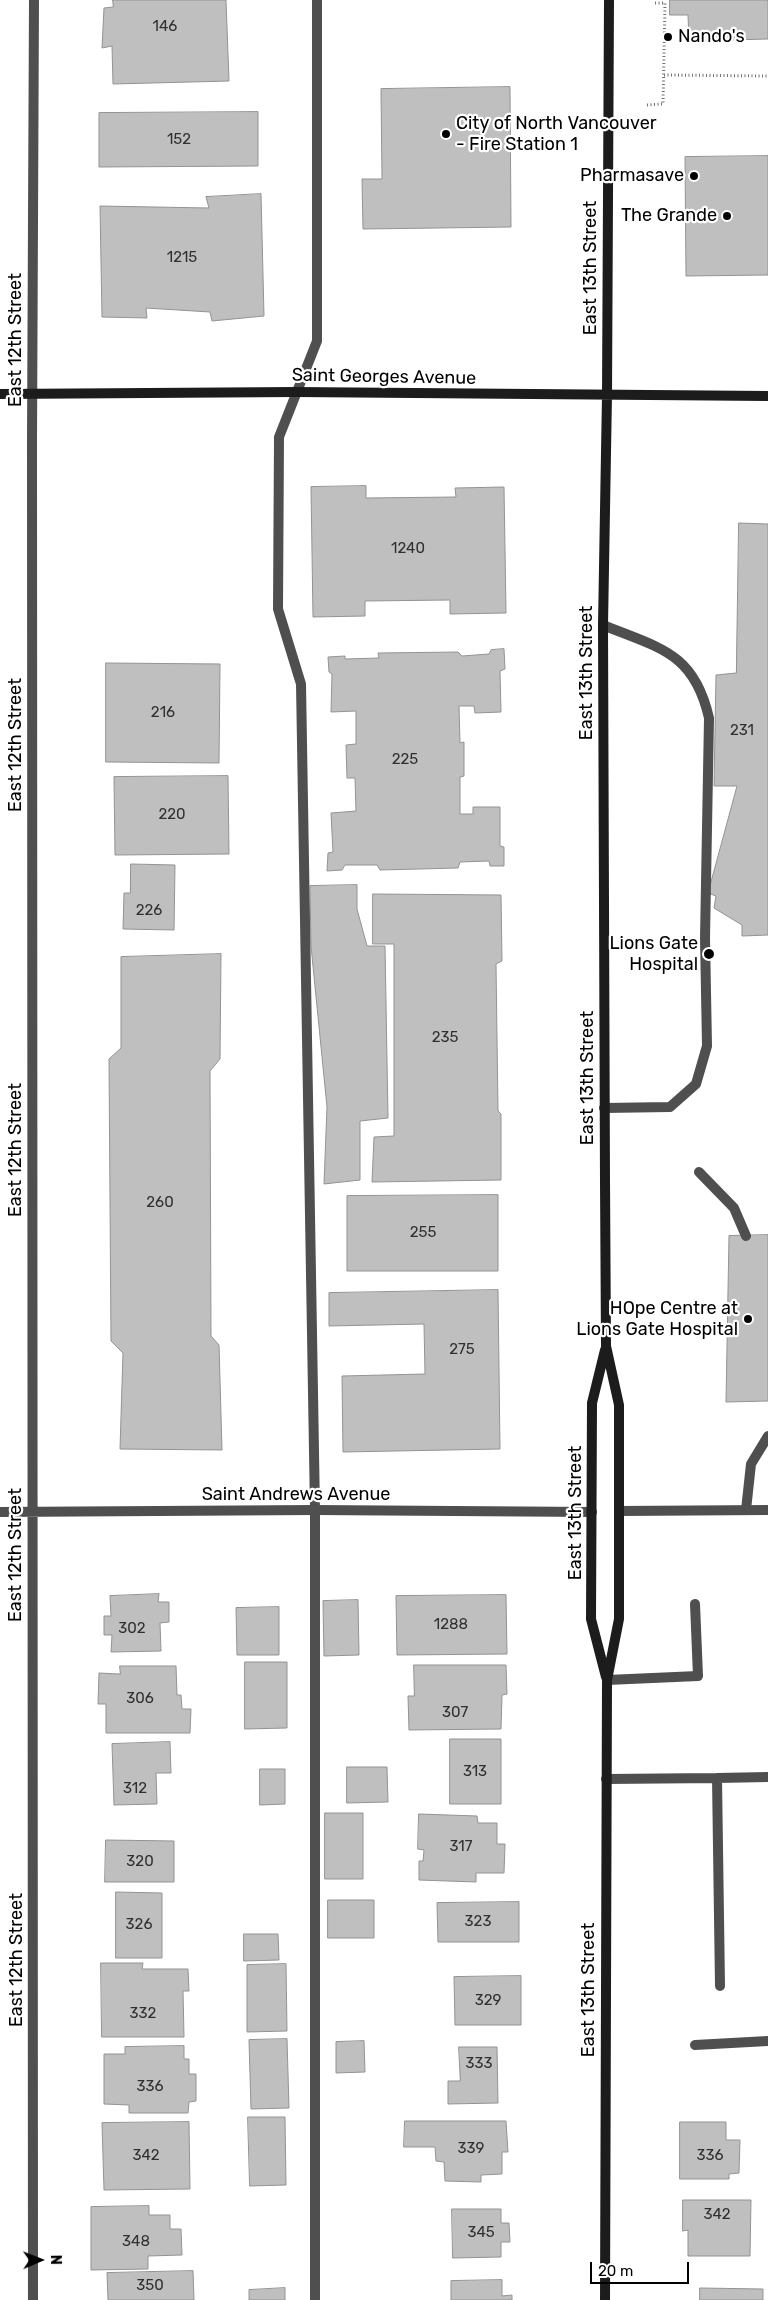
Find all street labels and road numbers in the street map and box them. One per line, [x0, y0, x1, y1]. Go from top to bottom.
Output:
street label: East 13th Street [580, 201, 602, 335]
street label: East 12th Street [5, 273, 27, 407]
street label: Saint Georges Avenue [292, 365, 476, 389]
street label: East 13th Street [576, 606, 598, 740]
street label: East 12th Street [5, 678, 27, 812]
street label: East 13th Street [577, 1011, 599, 1145]
street label: East 12th Street [5, 1083, 27, 1217]
street label: East 13th Street [565, 1446, 587, 1580]
street label: Saint Andrews Avenue [202, 1484, 390, 1506]
street label: East 12th Street [5, 1488, 27, 1622]
street label: East 12th Street [6, 1893, 28, 2027]
street label: East 13th Street [578, 1923, 600, 2057]

